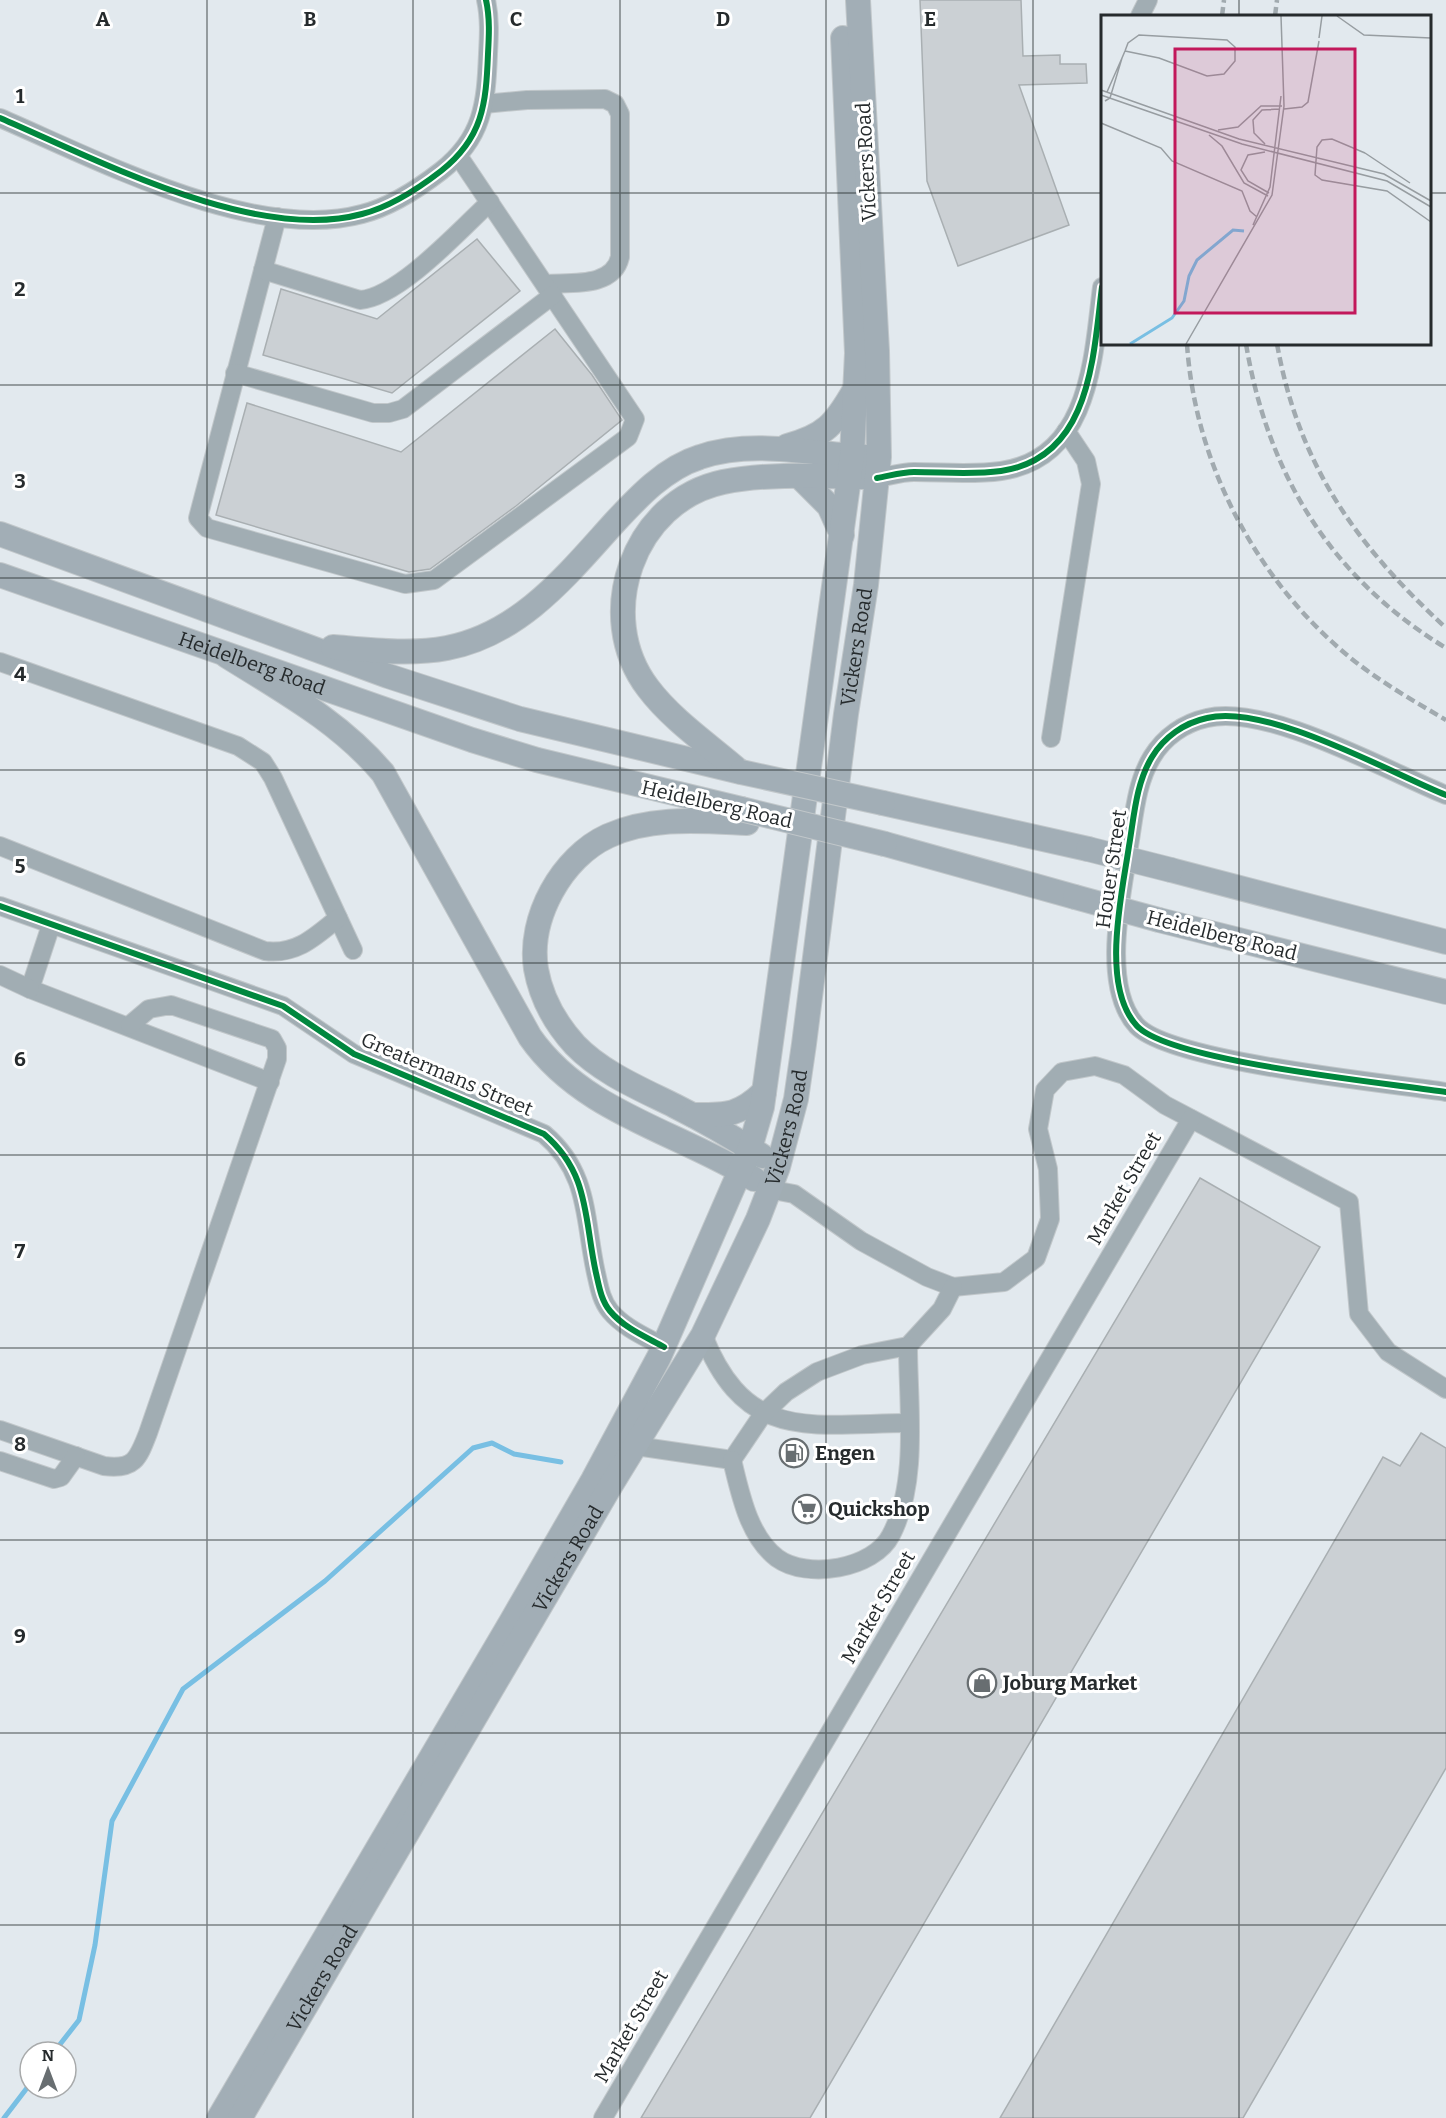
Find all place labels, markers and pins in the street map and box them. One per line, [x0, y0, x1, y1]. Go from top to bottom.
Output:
fuel station icon: Engen [778, 1437, 810, 1469]
place label: Engen [815, 1441, 875, 1465]
supermarket icon: Quickshop [791, 1493, 823, 1525]
place label: Quickshop [828, 1497, 930, 1521]
shop icon: Joburg Market [966, 1667, 998, 1699]
place label: Joburg Market [1002, 1671, 1137, 1695]

